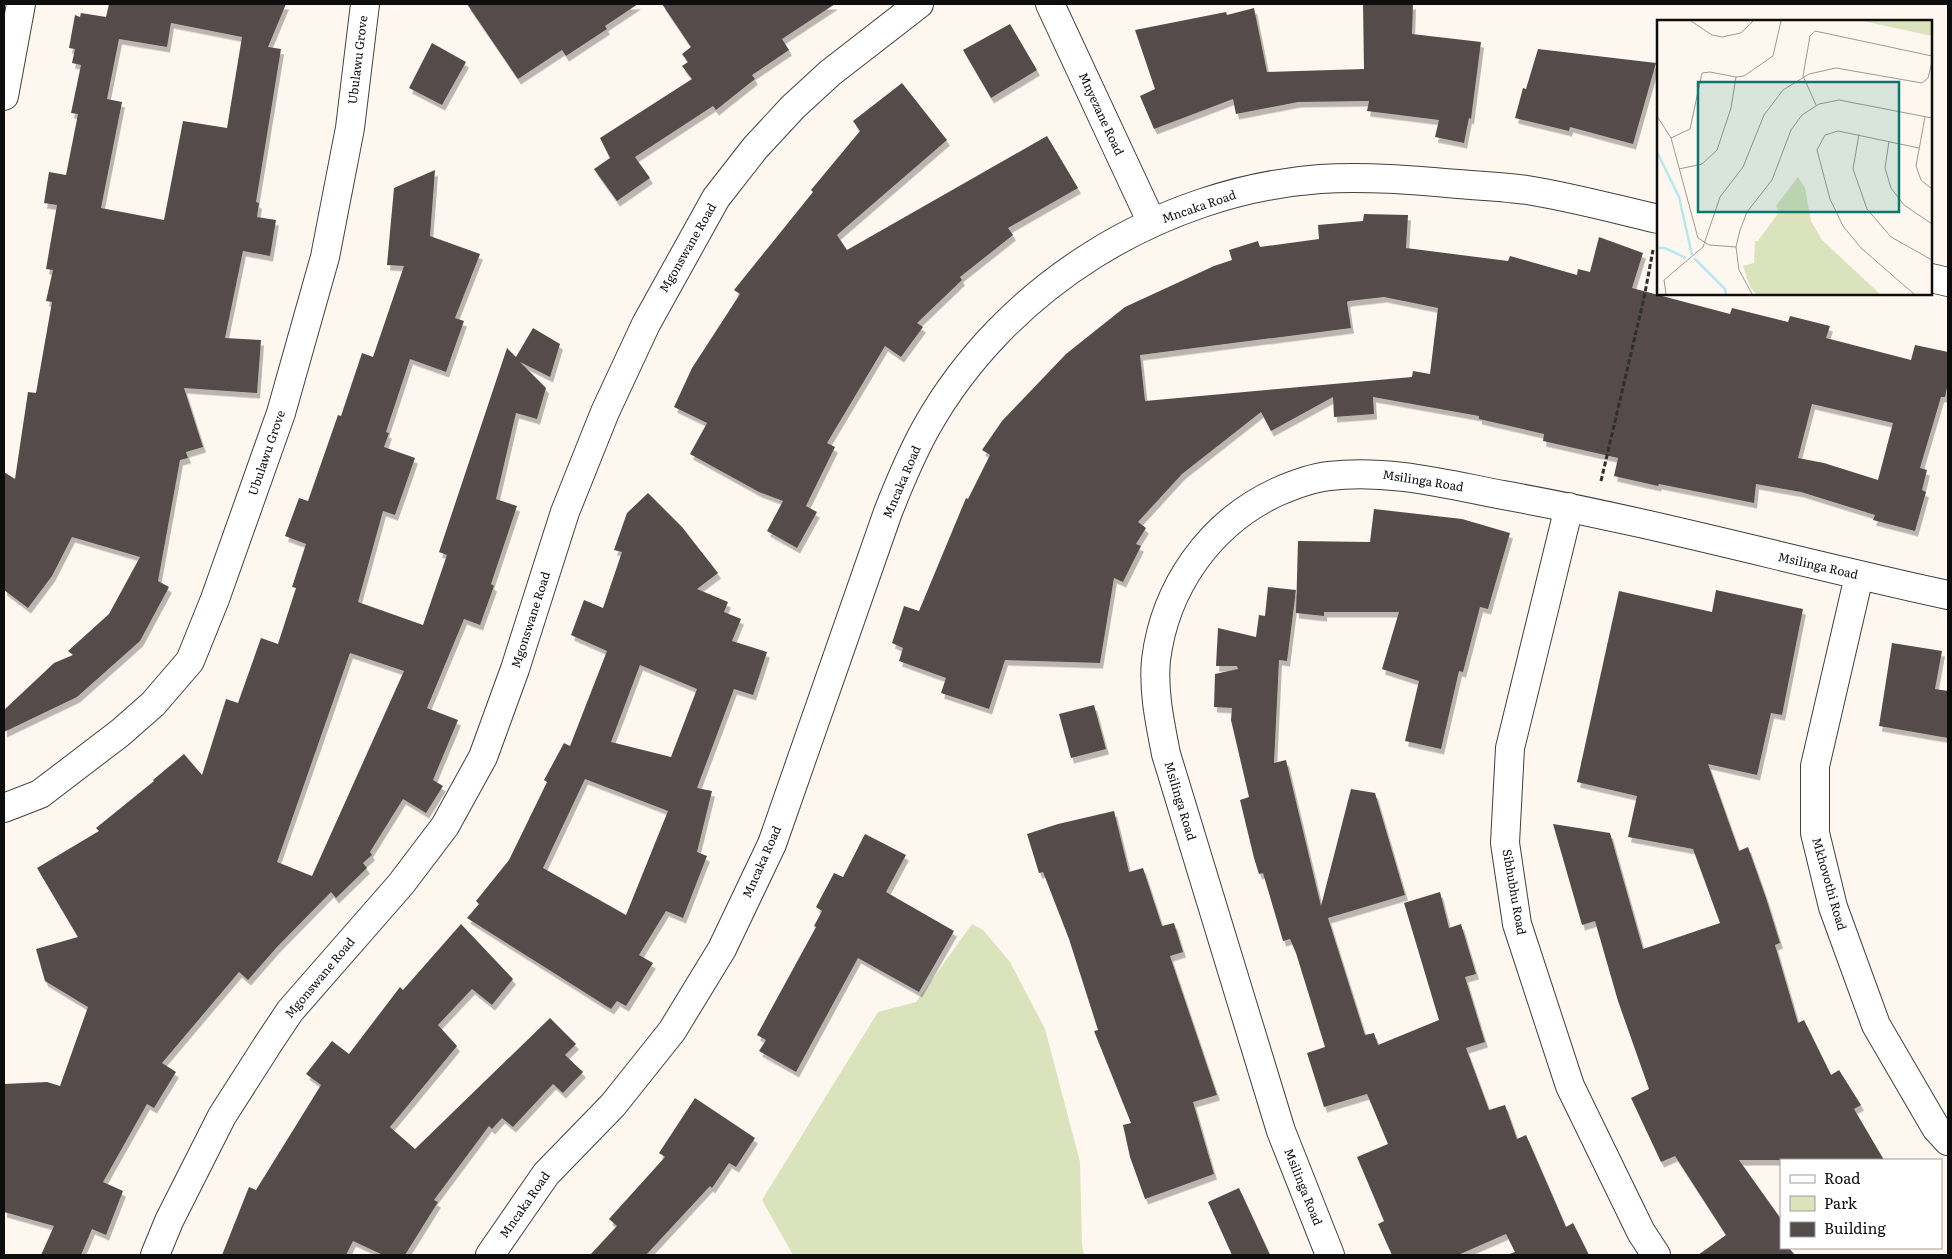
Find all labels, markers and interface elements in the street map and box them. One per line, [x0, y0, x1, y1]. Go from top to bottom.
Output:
street label: Ubulawu Grove [343, 14, 371, 105]
inset map [1657, 20, 1932, 295]
street label: Mnyezane Road [1075, 69, 1129, 159]
street label: Mncaka Road [1159, 185, 1239, 227]
street label: Mgonswane Road [654, 199, 720, 296]
street label: Ubulawu Grove [243, 407, 289, 498]
street label: Mncaka Road [878, 442, 925, 521]
street label: Msilinga Road [1381, 465, 1466, 495]
street label: Msilinga Road [1776, 547, 1861, 583]
street label: Mgonswane Road [506, 568, 554, 670]
street label: Msilinga Road [1160, 759, 1202, 843]
street label: Mncaka Road [737, 822, 785, 901]
street label: Mkhovothi Road [1808, 835, 1852, 933]
street label: Sibhubhu Road [1499, 847, 1532, 937]
street label: Mgonswane Road [280, 933, 359, 1022]
street label: Msilinga Road [1280, 1145, 1328, 1228]
legend [1780, 1159, 1942, 1249]
text: Road [1824, 1166, 1860, 1189]
street label: Mncaka Road [495, 1167, 554, 1241]
text: Park [1824, 1191, 1858, 1214]
text: Building [1824, 1216, 1886, 1239]

